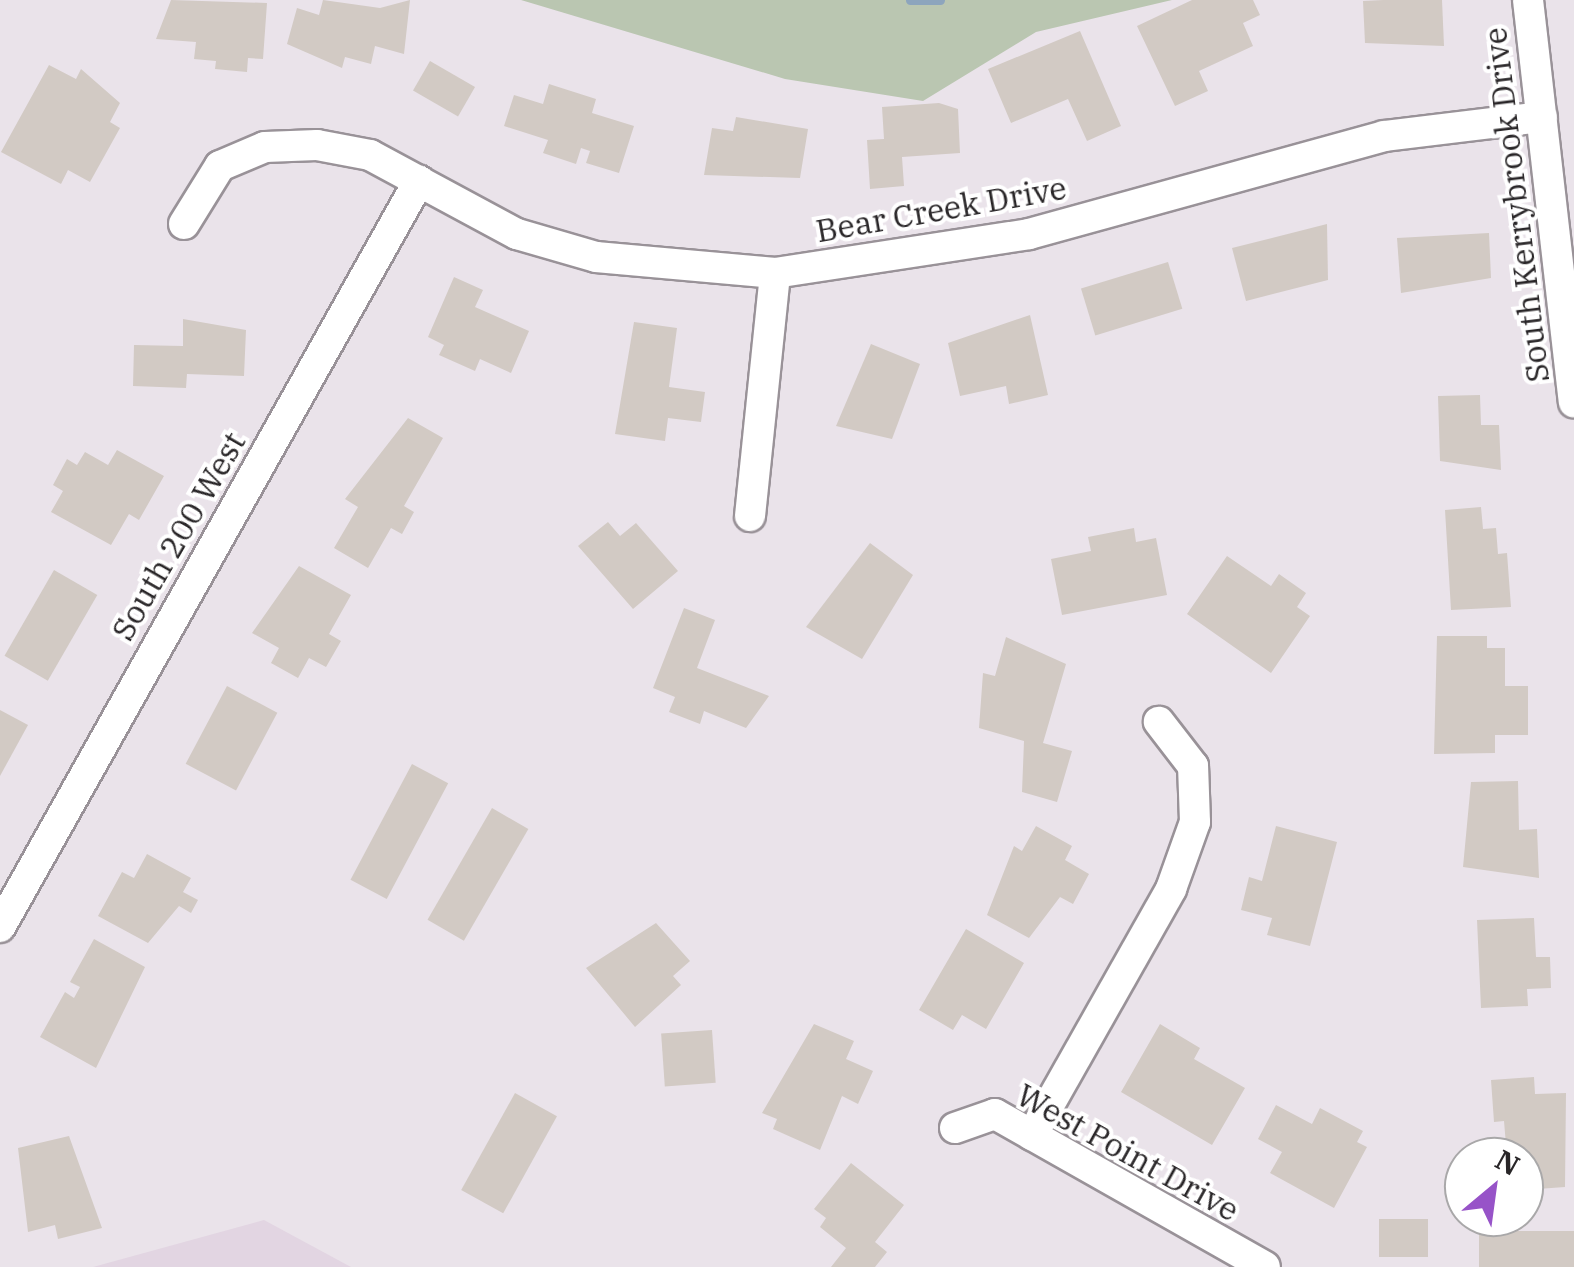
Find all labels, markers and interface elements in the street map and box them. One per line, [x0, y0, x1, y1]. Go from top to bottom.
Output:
street label: South Kerrybrook Drive [1475, 25, 1557, 385]
street label: Bear Creek Drive [813, 168, 1069, 250]
street label: South 200 West [103, 425, 253, 647]
street label: West Point Drive [1010, 1075, 1246, 1229]
north arrow [1444, 1137, 1544, 1237]
text: N [1489, 1141, 1526, 1184]

